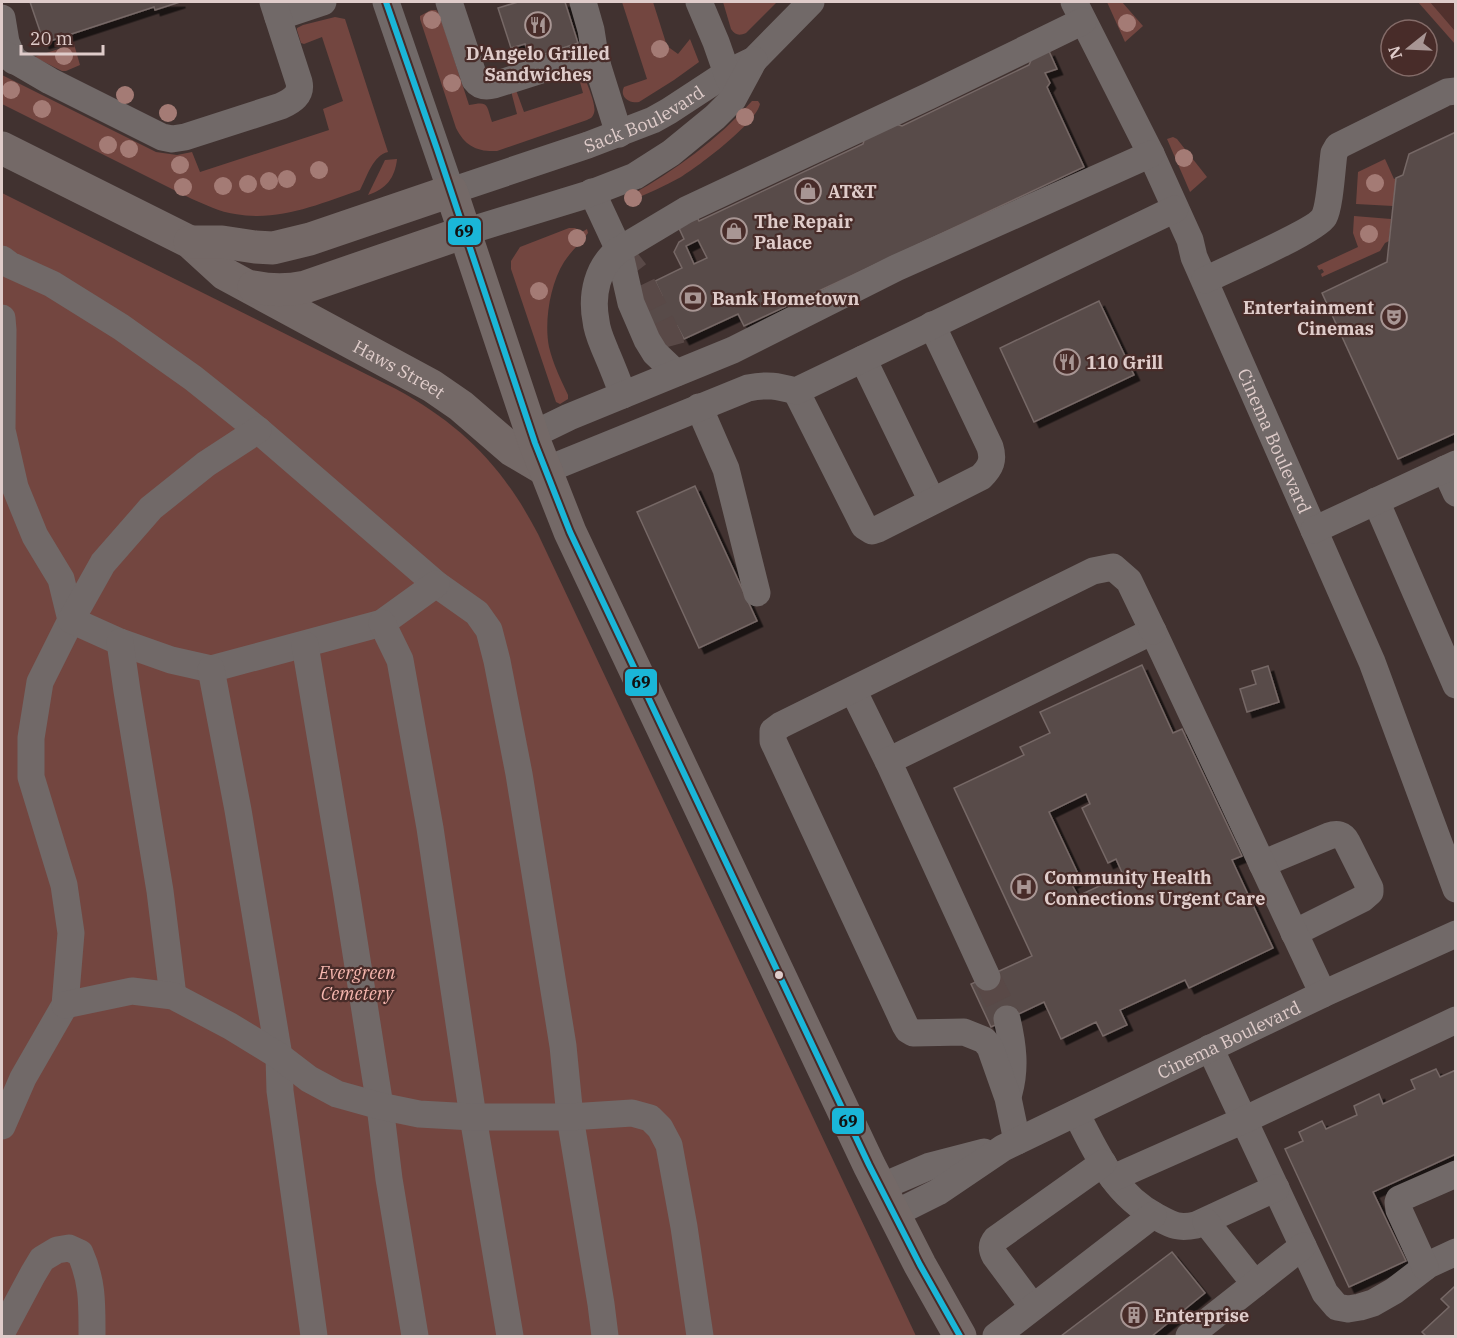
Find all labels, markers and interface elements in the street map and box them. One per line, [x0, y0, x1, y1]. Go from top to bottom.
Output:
restaurant icon: D'Angelo Grilled Sandwiches [523, 10, 553, 40]
scale bar [21, 18, 104, 56]
north arrow [1379, 18, 1439, 78]
text: 20 m [30, 27, 73, 50]
place label: D'Angelo Grilled Sandwiches [466, 42, 610, 86]
text: N [1383, 44, 1406, 62]
street label: Sack Boulevard [580, 80, 708, 157]
shop icon: AT&T [793, 176, 823, 206]
place label: AT&T [828, 180, 877, 203]
place label: The Repair Palace [754, 210, 853, 254]
shop icon: The Repair Palace [719, 216, 749, 246]
line badge: 69 [447, 217, 482, 246]
text: 69 [454, 221, 474, 241]
bank icon: Bank Hometown [678, 283, 708, 313]
place label: Bank Hometown [712, 287, 859, 310]
place label: Entertainment Cinemas [1243, 296, 1374, 340]
theatre icon: Entertainment Cinemas [1379, 302, 1409, 332]
street label: Haws Street [349, 334, 450, 403]
restaurant icon: 110 Grill [1052, 347, 1082, 377]
place label: 110 Grill [1086, 351, 1163, 374]
street label: Cinema Boulevard [1233, 365, 1317, 517]
line badge: 69 [624, 668, 658, 697]
text: 69 [631, 672, 651, 692]
place label: Community Health Connections Urgent Care [1044, 866, 1265, 910]
hospital icon: Community Health Connections Urgent Care [1009, 872, 1039, 902]
park label: Evergreen Cemetery [318, 961, 396, 1005]
unlabelled marker [773, 969, 785, 981]
street label: Cinema Boulevard [1153, 995, 1304, 1084]
line badge: 69 [831, 1107, 865, 1135]
text: 69 [838, 1111, 858, 1131]
building icon: Enterprise [1119, 1300, 1149, 1330]
place label: Enterprise [1154, 1304, 1249, 1327]

